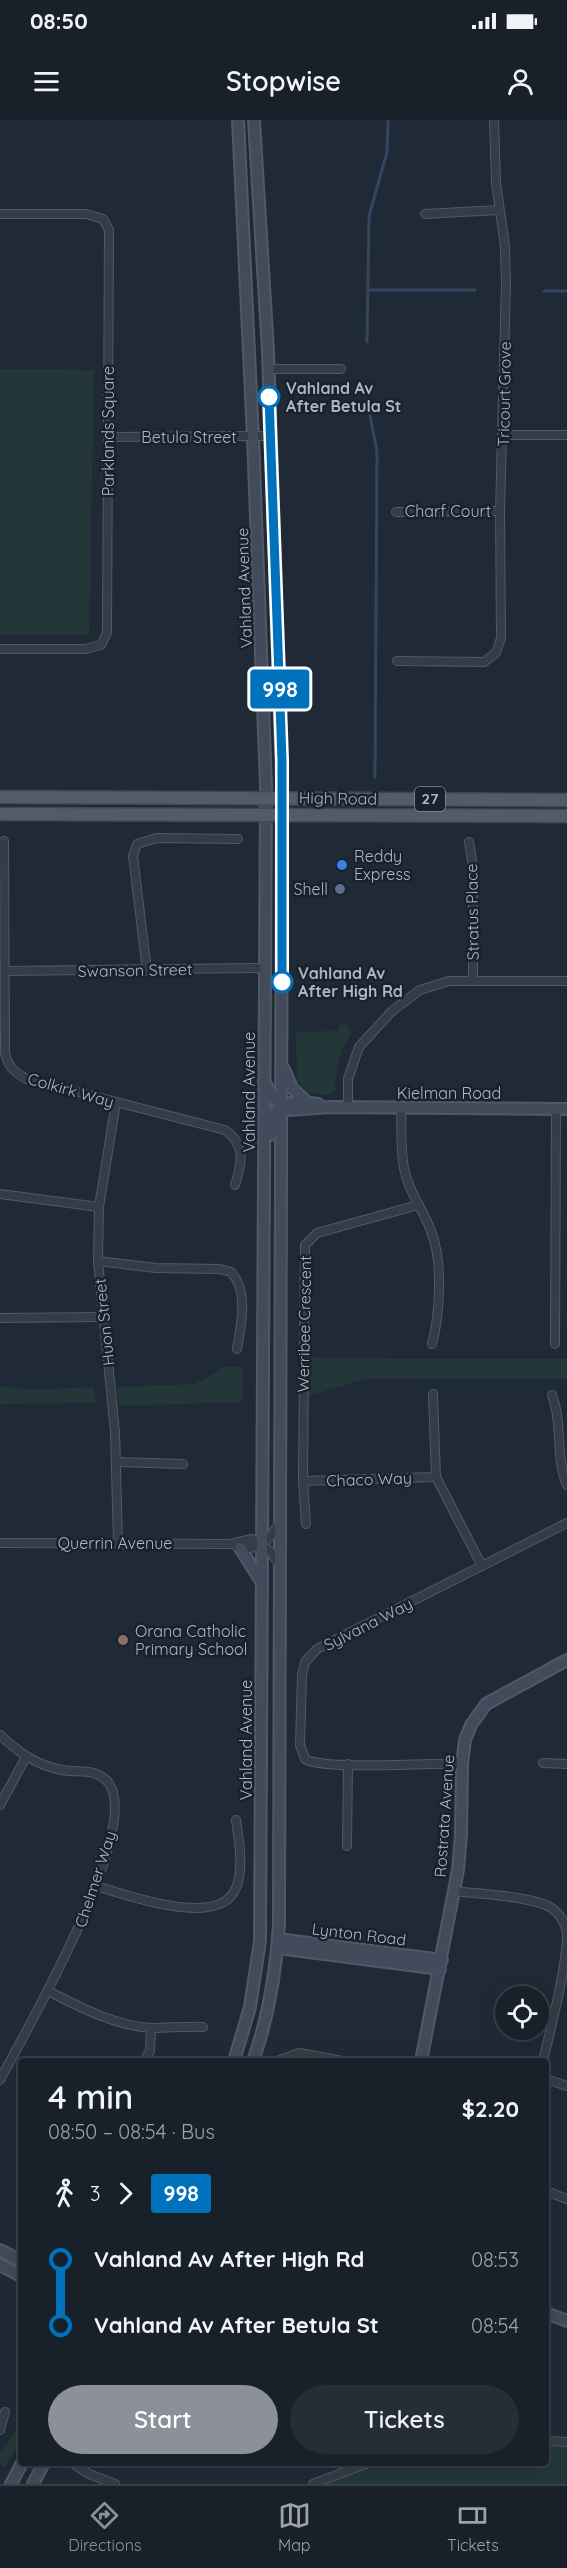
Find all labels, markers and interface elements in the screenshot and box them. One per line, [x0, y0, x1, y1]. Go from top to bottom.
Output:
text: 08:50 [30, 7, 88, 35]
text: Stopwise [226, 64, 341, 98]
icon: menu [30, 65, 63, 98]
icon: person [504, 65, 537, 98]
street label: Tricourt Grove [493, 341, 515, 447]
street label: Parklands Square [98, 366, 118, 496]
place label: Vahland Av After Betula St [286, 378, 401, 416]
marker: Vahland Av After Betula St [258, 386, 280, 408]
street label: Betula Street [141, 427, 237, 447]
street label: Charf Court [405, 501, 491, 521]
street label: Vahland Avenue [232, 527, 256, 649]
line badge: 998 [246, 670, 314, 708]
text: 998 [262, 676, 298, 702]
street label: High Road [299, 787, 377, 809]
road number: 27 [415, 787, 445, 811]
place label: Reddy Express [354, 846, 410, 884]
marker: Reddy Express [335, 858, 349, 872]
street label: Stratus Place [461, 863, 483, 961]
place label: Shell [294, 879, 328, 899]
marker: Shell [333, 882, 347, 896]
street label: Swanson Street [78, 959, 192, 981]
place label: Vahland Av After High Rd [298, 963, 403, 1001]
marker: Vahland Av After High Rd [271, 971, 293, 993]
street label: Vahland Avenue [239, 1032, 259, 1152]
street label: Colkirk Way [25, 1068, 117, 1112]
street label: Kielman Road [397, 1083, 501, 1103]
street label: Werribee Crescent [293, 1255, 315, 1393]
street label: Huon Street [89, 1277, 119, 1367]
street label: Chaco Way [326, 1468, 412, 1490]
street label: Querrin Avenue [58, 1533, 172, 1553]
street label: Sylvana Way [320, 1593, 416, 1655]
place label: Orana Catholic Primary School [135, 1621, 247, 1659]
marker: Orana Catholic Primary School [116, 1633, 130, 1647]
street label: Vahland Avenue [236, 1680, 256, 1800]
street label: Rostrata Avenue [430, 1754, 458, 1878]
street label: Chelmer Way [70, 1828, 120, 1930]
street label: Lynton Road [311, 1918, 407, 1950]
map controls [495, 1986, 549, 2040]
button: locate [495, 1986, 549, 2040]
text: 4 min [48, 2076, 133, 2117]
text: $2.20 [462, 2095, 519, 2123]
text: 08:50 – 08:54 · Bus [48, 2119, 215, 2144]
icon: walk [48, 2177, 81, 2210]
icon: forward [109, 2177, 142, 2210]
text: 998 [163, 2180, 199, 2206]
text: 3 [90, 2181, 100, 2206]
text: Vahland Av After High Rd [94, 2245, 364, 2273]
text: 08:53 [471, 2247, 519, 2272]
text: Vahland Av After Betula St [94, 2311, 379, 2339]
text: 08:54 [471, 2313, 519, 2338]
button: Start [48, 2385, 278, 2454]
button: Tickets [290, 2385, 519, 2454]
tab: Directions [68, 2499, 141, 2555]
tab: Map [278, 2499, 311, 2555]
tab: Tickets [447, 2499, 499, 2555]

